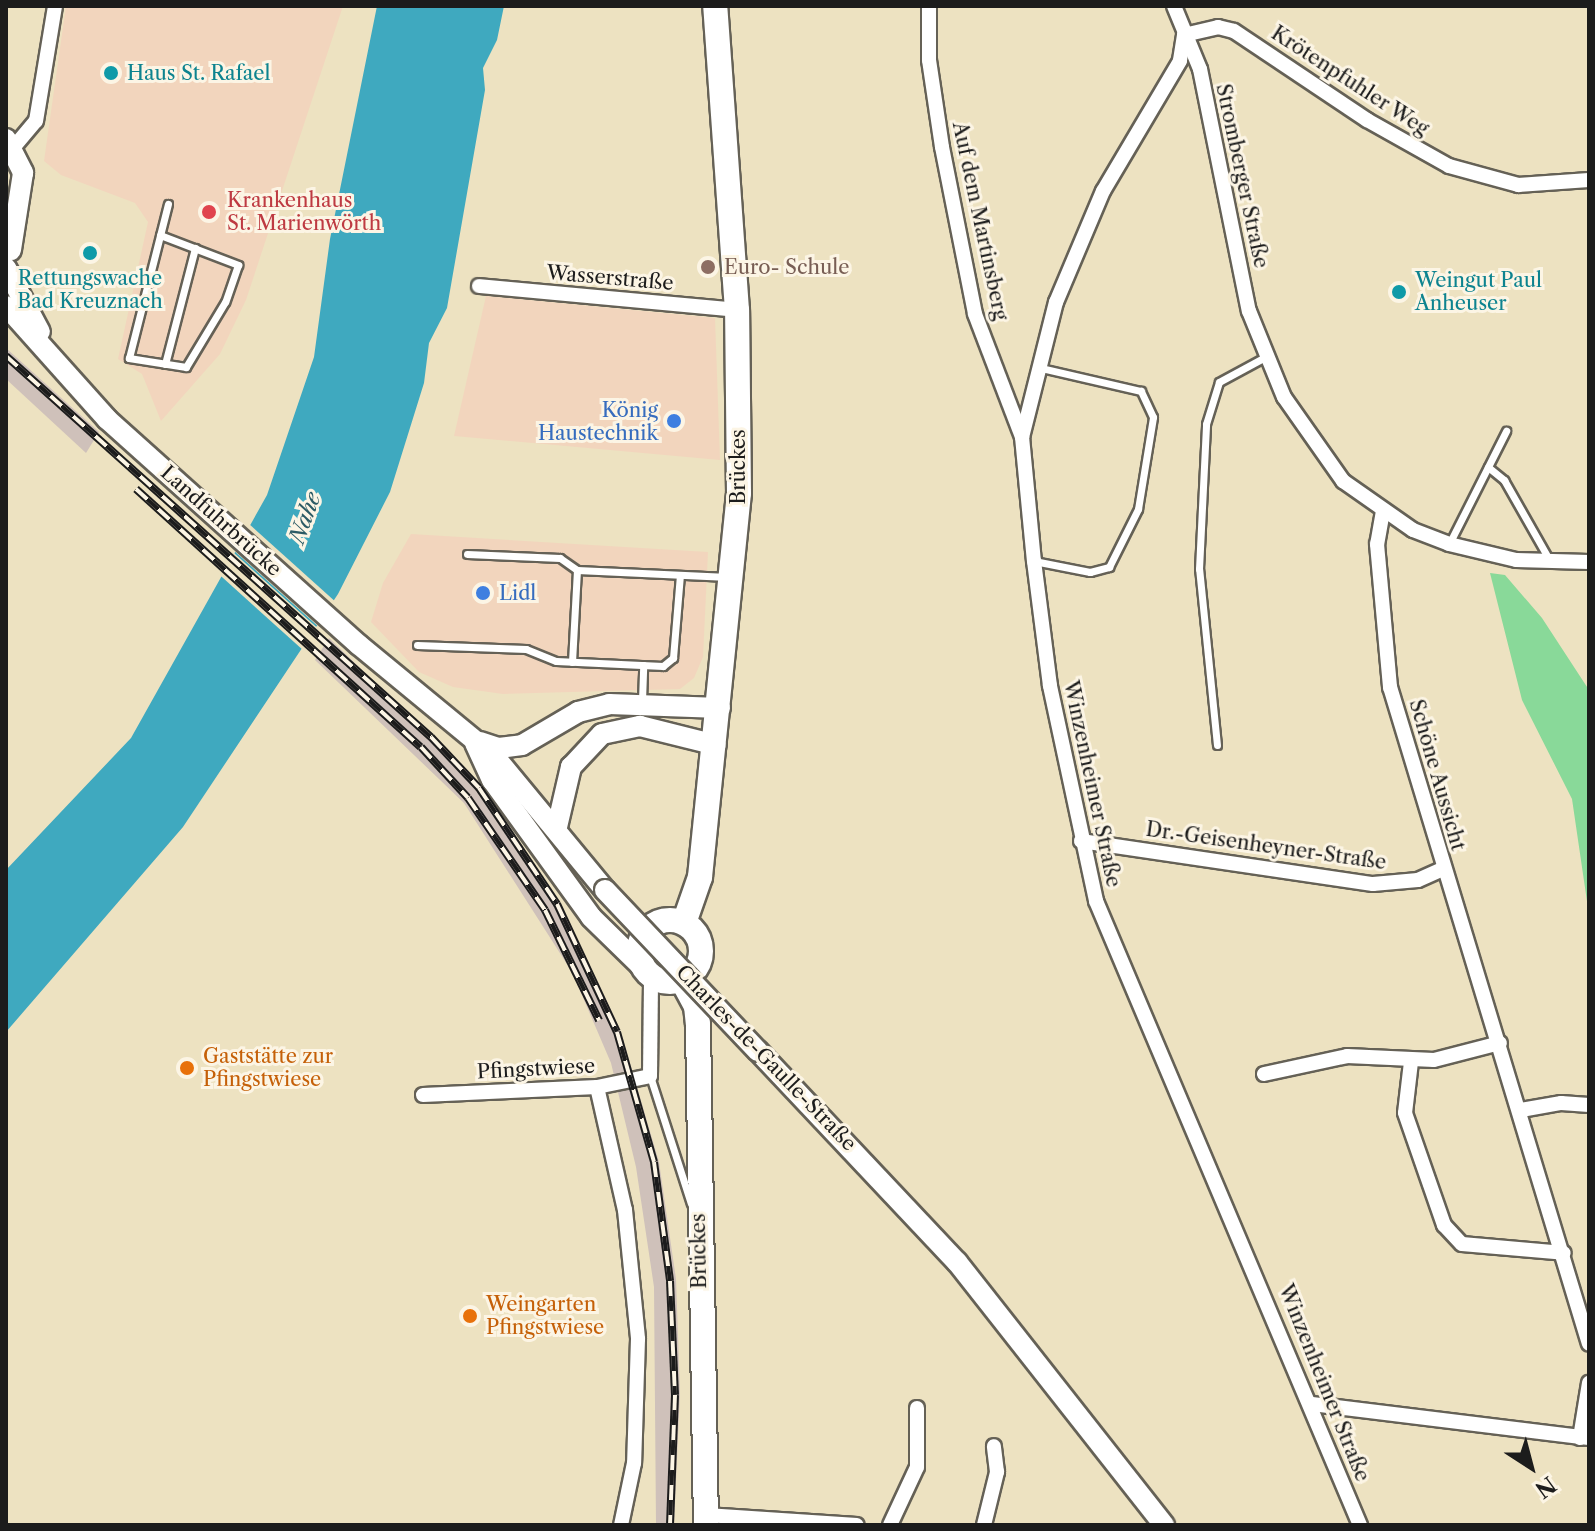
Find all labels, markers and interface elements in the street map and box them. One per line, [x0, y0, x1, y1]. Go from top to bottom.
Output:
street label: Krötenpfuhler Weg [1266, 21, 1434, 141]
place label: Haus St. Rafael [127, 61, 270, 85]
marker: Haus St. Rafael [102, 64, 120, 82]
street label: Stromberger Straße [1211, 81, 1273, 271]
street label: Auf dem Martinsberg [947, 120, 1013, 322]
place label: Krankenhaus St. Marienwörth [227, 188, 381, 235]
marker: Krankenhaus St. Marienwörth [198, 201, 220, 223]
marker: Rettungswache Bad Kreuznach [81, 244, 99, 262]
place label: Euro- Schule [724, 255, 849, 279]
marker: Euro- Schule [699, 258, 717, 276]
street label: Wasserstraße [546, 260, 674, 296]
place label: Rettungswache Bad Kreuznach [17, 266, 163, 313]
place label: Weingut Paul Anheuser [1415, 268, 1542, 315]
marker: Weingut Paul Anheuser [1390, 283, 1408, 301]
place label: König Haustechnik [538, 398, 658, 445]
marker: König Haustechnik [665, 412, 683, 430]
street label: Brückes [726, 429, 750, 505]
street label: Landfuhrbrücke [156, 461, 286, 581]
water label: Nahe [284, 489, 326, 547]
place label: Lidl [499, 581, 536, 605]
marker: Lidl [474, 584, 492, 602]
street label: Winzenheimer Straße [1058, 678, 1126, 890]
street label: Schöne Aussicht [1404, 696, 1470, 854]
street label: Dr.-Geisenheyner-Straße [1144, 817, 1388, 875]
street label: Charles-de-Gaulle-Straße [671, 960, 861, 1156]
place label: Gaststätte zur Pfingstwiese [203, 1044, 333, 1091]
street label: Pfingstwiese [476, 1054, 596, 1084]
marker: Gaststätte zur Pfingstwiese [178, 1059, 196, 1077]
street label: Brückes [686, 1213, 712, 1289]
street label: Winzenheimer Straße [1273, 1281, 1375, 1485]
place label: Weingarten Pfingstwiese [486, 1292, 604, 1339]
marker: Weingarten Pfingstwiese [461, 1307, 479, 1325]
north arrow [1491, 1427, 1571, 1507]
text: N [1530, 1470, 1561, 1503]

